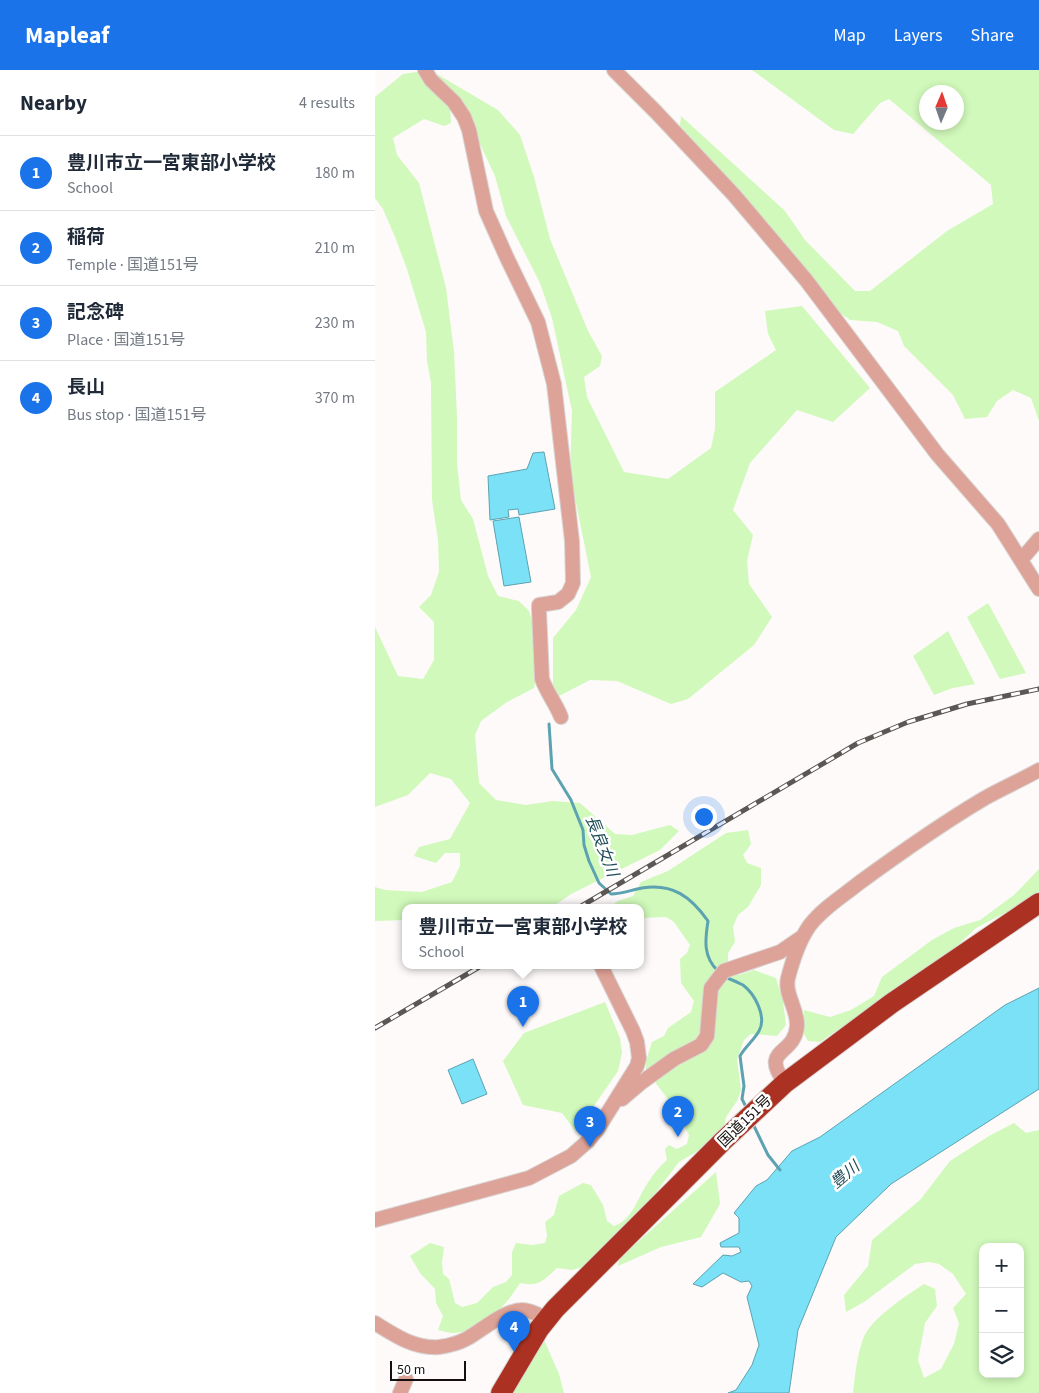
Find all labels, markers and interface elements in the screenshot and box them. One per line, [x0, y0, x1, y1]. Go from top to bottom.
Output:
text: Mapleaf [25, 18, 110, 53]
text: Map [834, 23, 866, 48]
text: Layers [894, 23, 943, 48]
text: Share [971, 23, 1014, 48]
north arrow [919, 85, 964, 130]
text: Nearby [20, 88, 87, 118]
text: 4 results [299, 92, 355, 114]
text: 豊川市立一宮東部小学校 [67, 150, 276, 177]
text: 1 [32, 162, 40, 184]
text: 180 m [315, 162, 355, 184]
text: School [67, 177, 113, 199]
text: 稲荷 [67, 224, 105, 251]
text: 2 [32, 237, 40, 259]
text: 210 m [315, 237, 355, 259]
text: Temple · 国道151号 [67, 254, 199, 276]
text: 記念碑 [67, 299, 124, 326]
text: 3 [32, 312, 40, 334]
text: 230 m [315, 312, 355, 334]
text: Place · 国道151号 [67, 329, 185, 351]
text: 長山 [67, 374, 105, 401]
text: 4 [32, 387, 40, 409]
text: 370 m [315, 387, 355, 409]
text: Bus stop · 国道151号 [67, 404, 206, 426]
your location [691, 804, 717, 830]
water label: 長良女川 [580, 812, 624, 882]
popup [402, 904, 644, 969]
text: 豊川市立一宮東部小学校 [418, 914, 628, 941]
text: School [418, 941, 464, 963]
pin: 1 [507, 986, 539, 1027]
street label: 国道151号 [713, 1090, 777, 1152]
pin: 2 [662, 1096, 694, 1137]
pin: 3 [574, 1106, 606, 1147]
water label: 豊川 [826, 1155, 866, 1194]
map controls [979, 1243, 1024, 1378]
button: + [979, 1243, 1024, 1288]
button: − [979, 1288, 1024, 1333]
pin: 4 [498, 1311, 530, 1352]
button: layers [979, 1333, 1024, 1378]
scale bar [390, 1358, 466, 1381]
text: 50 m [397, 1360, 425, 1380]

